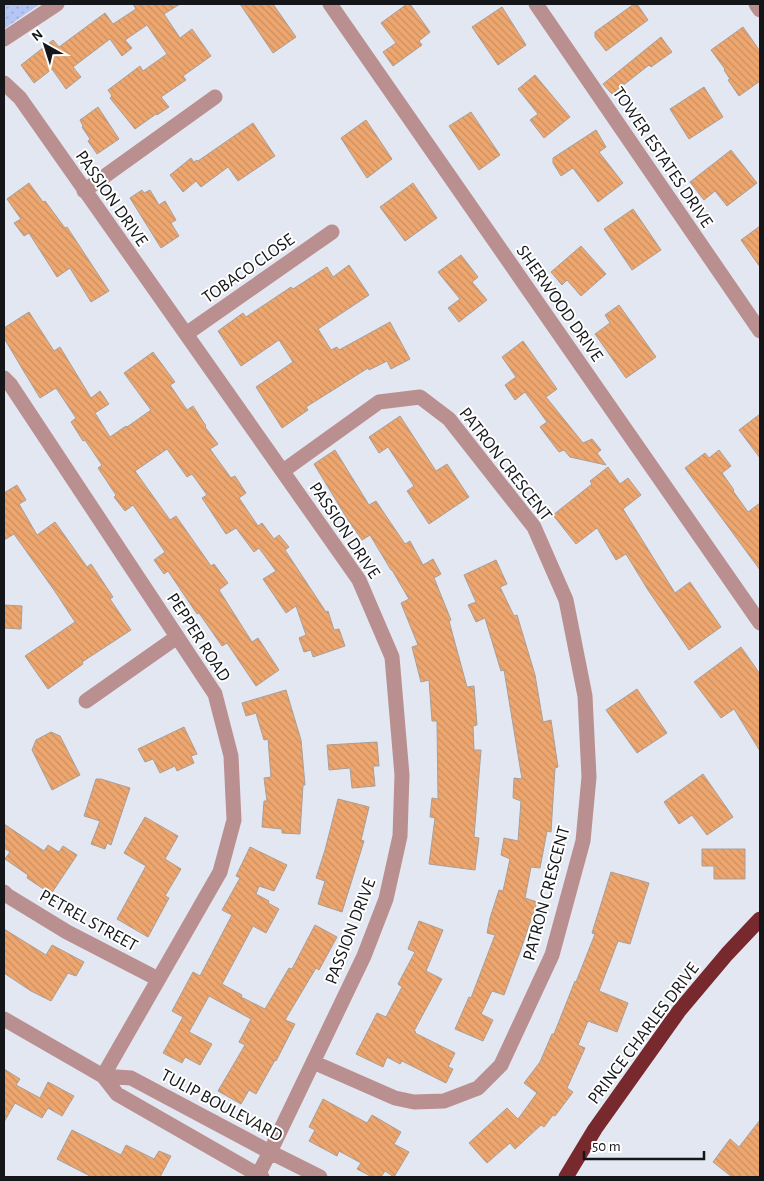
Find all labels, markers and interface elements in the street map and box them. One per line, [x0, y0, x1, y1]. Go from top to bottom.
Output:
north arrow [20, 20, 70, 70]
text: N [29, 27, 46, 44]
street label: TOWER ESTATES DRIVE [609, 84, 716, 231]
street label: PASSION DRIVE [72, 148, 151, 250]
street label: TOBACO CLOSE [199, 230, 298, 307]
street label: SHERWOOD DRIVE [512, 242, 606, 365]
street label: PATRON CRESCENT [455, 404, 555, 525]
street label: PASSION DRIVE [305, 479, 383, 582]
street label: PEPPER ROAD [163, 590, 233, 685]
street label: PATRON CRESCENT [520, 824, 574, 963]
street label: PASSION DRIVE [322, 876, 380, 987]
street label: PETREL STREET [36, 887, 141, 955]
street label: PRINCE CHARLES DRIVE [585, 959, 703, 1108]
street label: TULIP BOULEVARD [158, 1066, 285, 1146]
scale bar [584, 1128, 704, 1160]
text: 50 m [592, 1139, 621, 1154]

